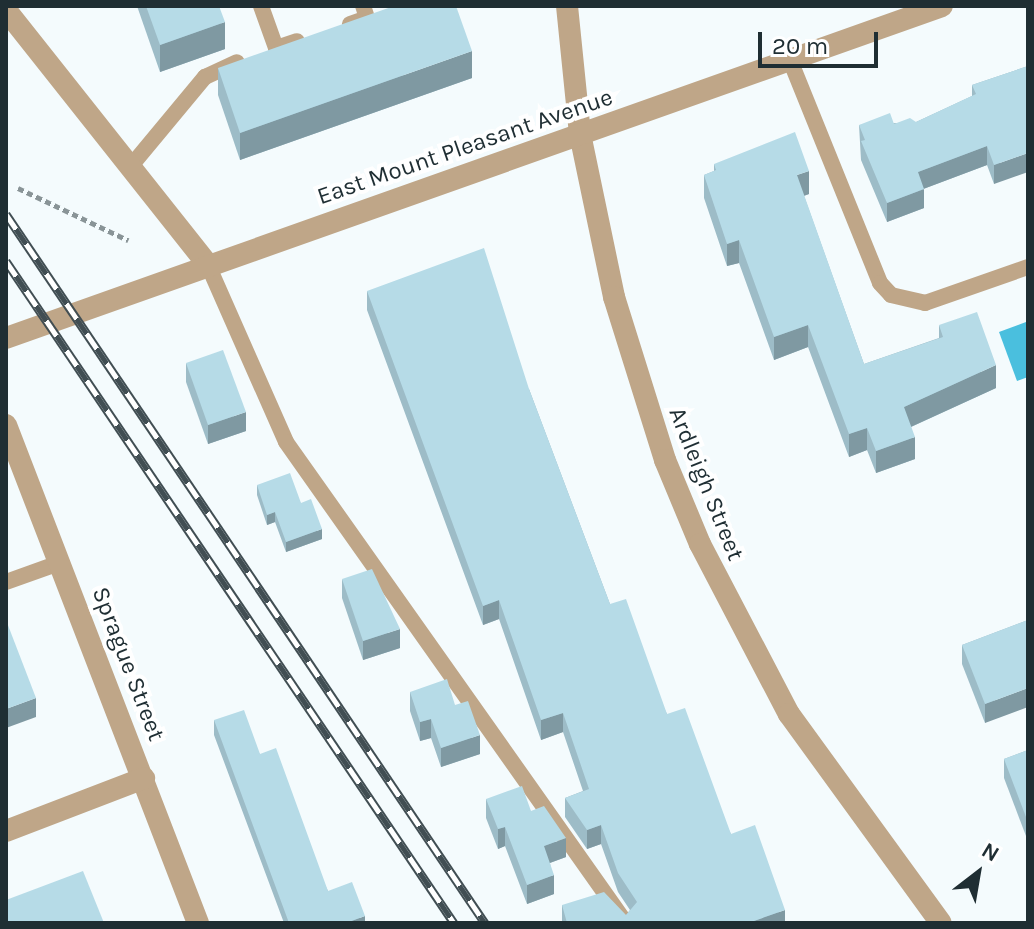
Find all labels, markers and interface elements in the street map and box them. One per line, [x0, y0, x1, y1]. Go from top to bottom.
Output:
scale bar [762, 16, 882, 66]
text: 20 m [772, 32, 828, 60]
street label: East Mount Pleasant Avenue [313, 83, 617, 211]
street label: Ardleigh Street [662, 403, 750, 565]
street label: Sprague Street [85, 583, 171, 745]
north arrow [938, 833, 1018, 913]
text: N [977, 837, 1004, 868]

